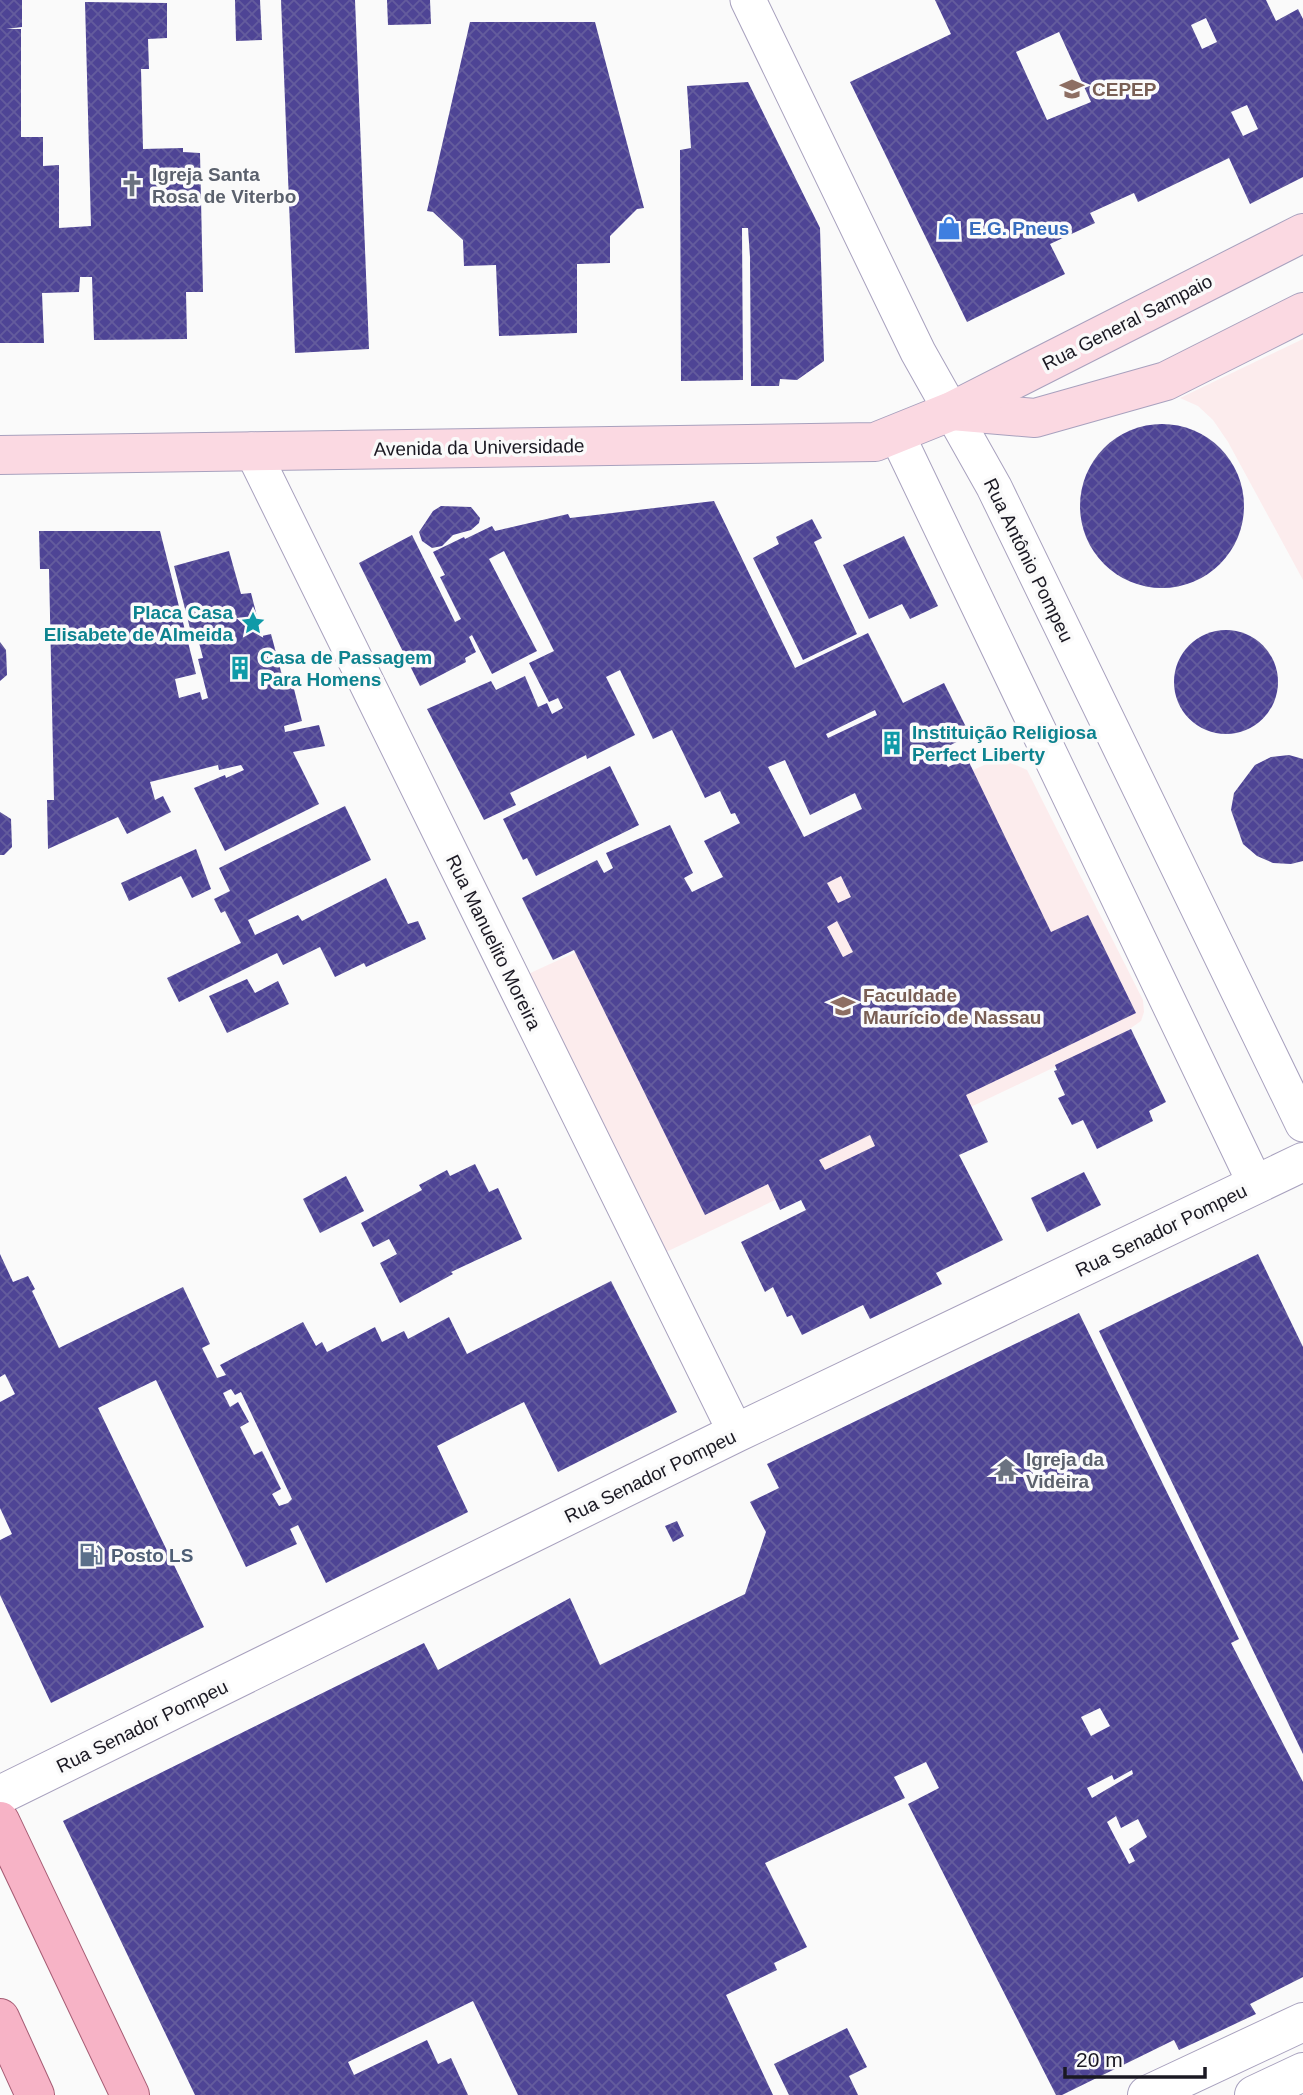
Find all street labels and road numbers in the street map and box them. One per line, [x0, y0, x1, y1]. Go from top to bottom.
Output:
street label: Rua General Sampaio [1039, 270, 1216, 374]
street label: Avenida da Universidade [373, 435, 585, 460]
street label: Rua Antônio Pompeu [980, 475, 1077, 646]
street label: Rua Manuelito Moreira [442, 851, 545, 1034]
street label: Rua Senador Pompeu [1072, 1180, 1250, 1281]
street label: Rua Senador Pompeu [561, 1426, 739, 1527]
street label: Rua Senador Pompeu [53, 1676, 231, 1777]

